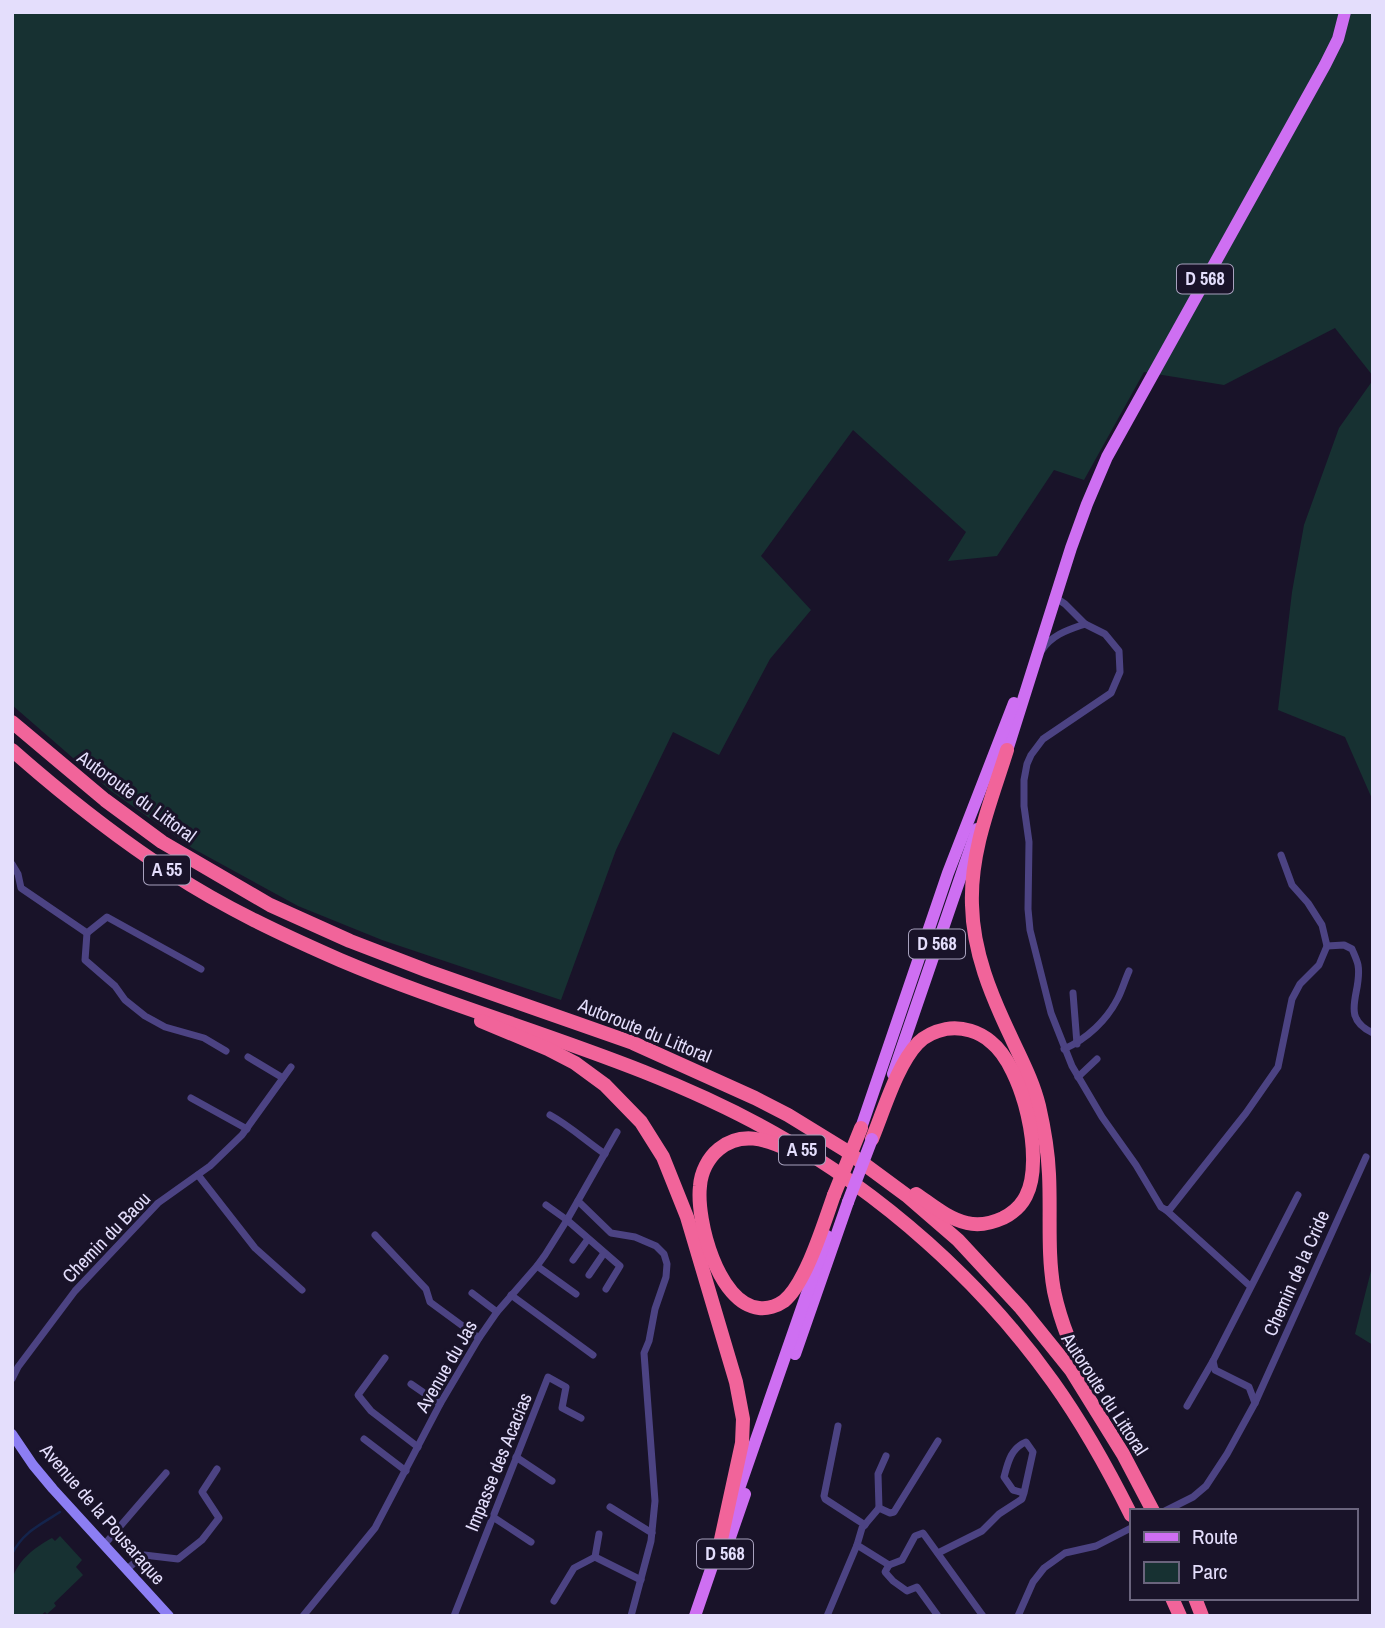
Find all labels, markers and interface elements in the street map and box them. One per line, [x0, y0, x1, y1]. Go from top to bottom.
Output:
road number: D 568 [1177, 264, 1233, 293]
street label: Autoroute du Littoral [71, 743, 202, 848]
road number: A 55 [144, 856, 190, 884]
road number: D 568 [909, 930, 965, 959]
street label: Autoroute du Littoral [574, 991, 715, 1069]
road number: A 55 [779, 1135, 825, 1164]
street label: Chemin du Baou [56, 1186, 156, 1288]
street label: Chemin de la Cride [1257, 1206, 1335, 1340]
street label: Avenue du Jas [409, 1315, 483, 1418]
street label: Autoroute du Littoral [1055, 1327, 1154, 1460]
street label: Impasse des Acacias [458, 1389, 538, 1535]
street label: Avenue de la Pousaraque [34, 1437, 172, 1590]
legend [1130, 1509, 1357, 1600]
text: Route [1192, 1522, 1238, 1551]
road number: D 568 [697, 1540, 753, 1568]
text: Parc [1192, 1557, 1227, 1586]

